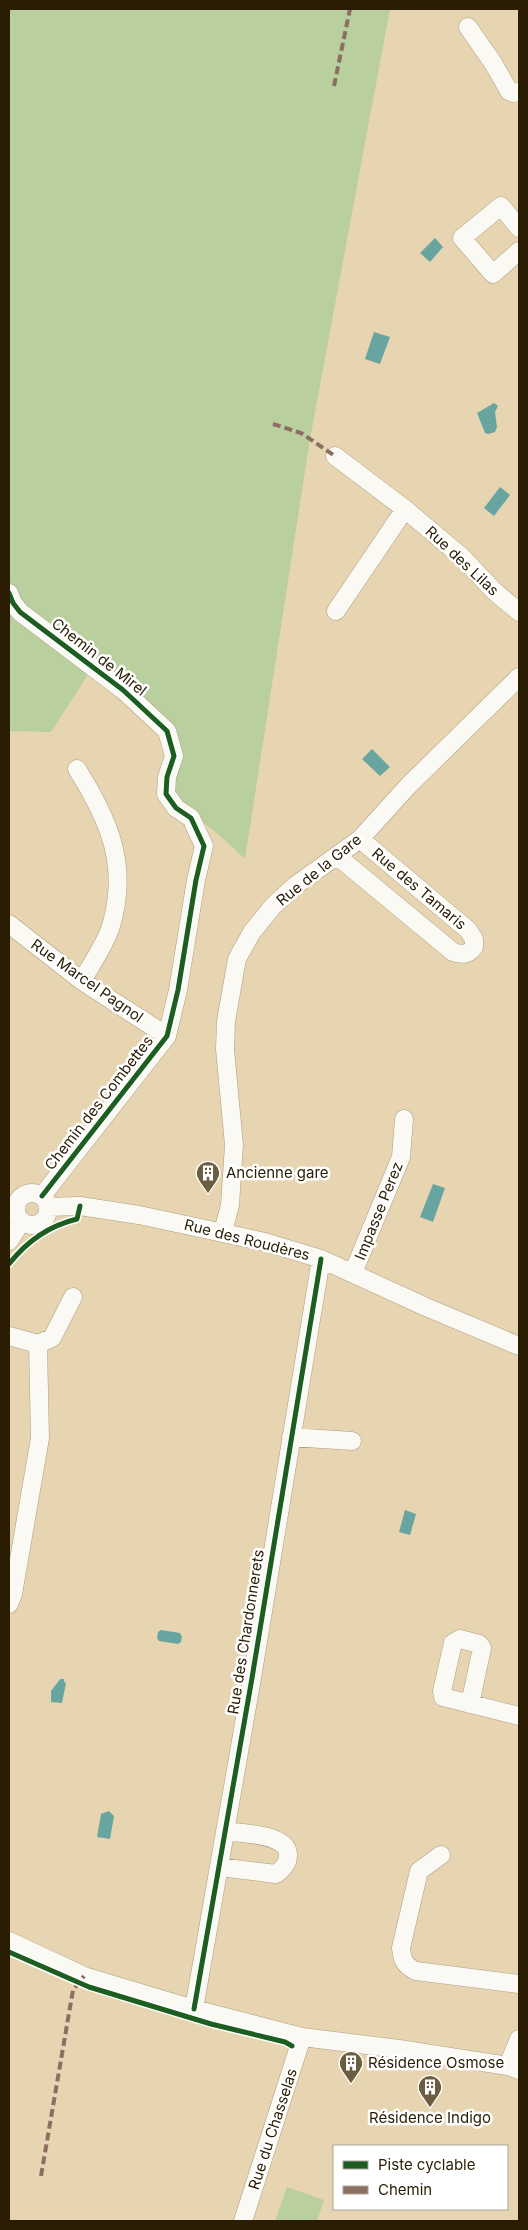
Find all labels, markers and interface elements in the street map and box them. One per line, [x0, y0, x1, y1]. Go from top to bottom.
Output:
street label: Rue des Lilas [422, 522, 503, 600]
street label: Chemin de Mirel [48, 614, 151, 700]
street label: Rue de la Gare [272, 830, 365, 910]
street label: Rue des Tamaris [368, 844, 471, 934]
street label: Rue Marcel Pagnol [27, 935, 147, 1026]
street label: Chemin des Combettes [40, 1032, 157, 1174]
street label: Impasse Perez [350, 1159, 407, 1263]
building icon: Ancienne gare [195, 1160, 221, 1194]
place label: Ancienne gare [226, 1163, 329, 1182]
street label: Rue des Roudères [182, 1215, 312, 1264]
street label: Rue des Chardonnerets [223, 1548, 268, 1716]
building icon: Résidence Osmose [338, 2050, 364, 2084]
place label: Résidence Osmose [368, 2053, 504, 2072]
street label: Rue du Chasselas [244, 2066, 301, 2192]
building icon: Résidence Indigo [417, 2074, 443, 2108]
place label: Résidence Indigo [369, 2108, 491, 2127]
legend [333, 2145, 508, 2210]
text: Piste cyclable [378, 2155, 475, 2174]
text: Chemin [378, 2180, 432, 2199]

